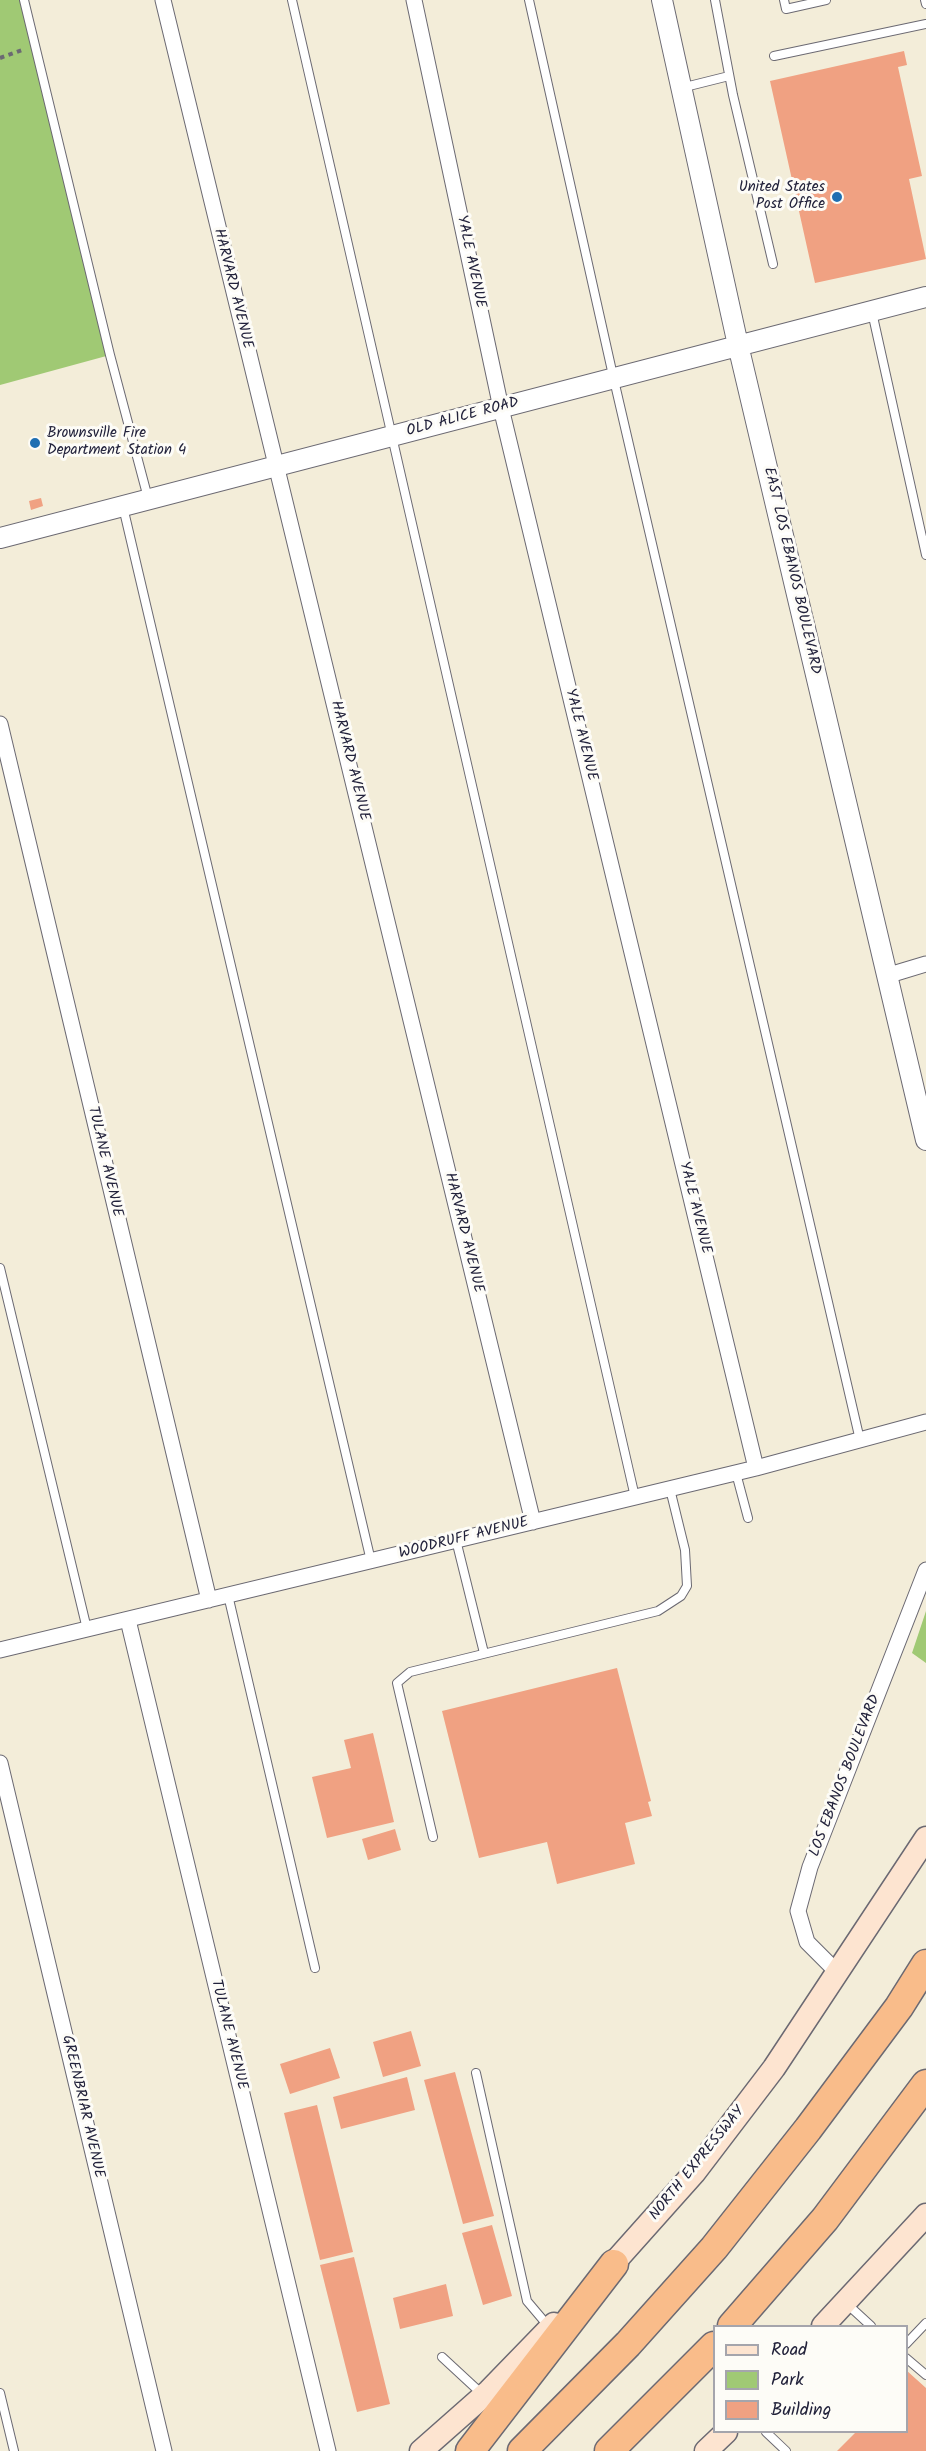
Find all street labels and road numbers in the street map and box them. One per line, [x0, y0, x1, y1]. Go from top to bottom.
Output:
street label: YALE AVENUE [451, 214, 489, 310]
street label: HARVARD AVENUE [208, 227, 256, 351]
street label: OLD ALICE ROAD [405, 394, 521, 442]
street label: EAST LOS EBANOS BOULEVARD [758, 466, 824, 676]
street label: YALE AVENUE [560, 687, 600, 783]
street label: HARVARD AVENUE [325, 699, 373, 823]
street label: TULANE AVENUE [83, 1105, 125, 1219]
street label: YALE AVENUE [674, 1160, 714, 1256]
street label: HARVARD AVENUE [439, 1171, 487, 1295]
street label: WOODRUFF AVENUE [397, 1514, 531, 1564]
street label: LOS EBANOS BOULEVARD [807, 1692, 885, 1860]
street label: TULANE AVENUE [206, 1978, 250, 2092]
street label: GREENBRIAR AVENUE [57, 2034, 107, 2180]
street label: NORTH EXPRESSWAY [647, 2103, 749, 2225]

